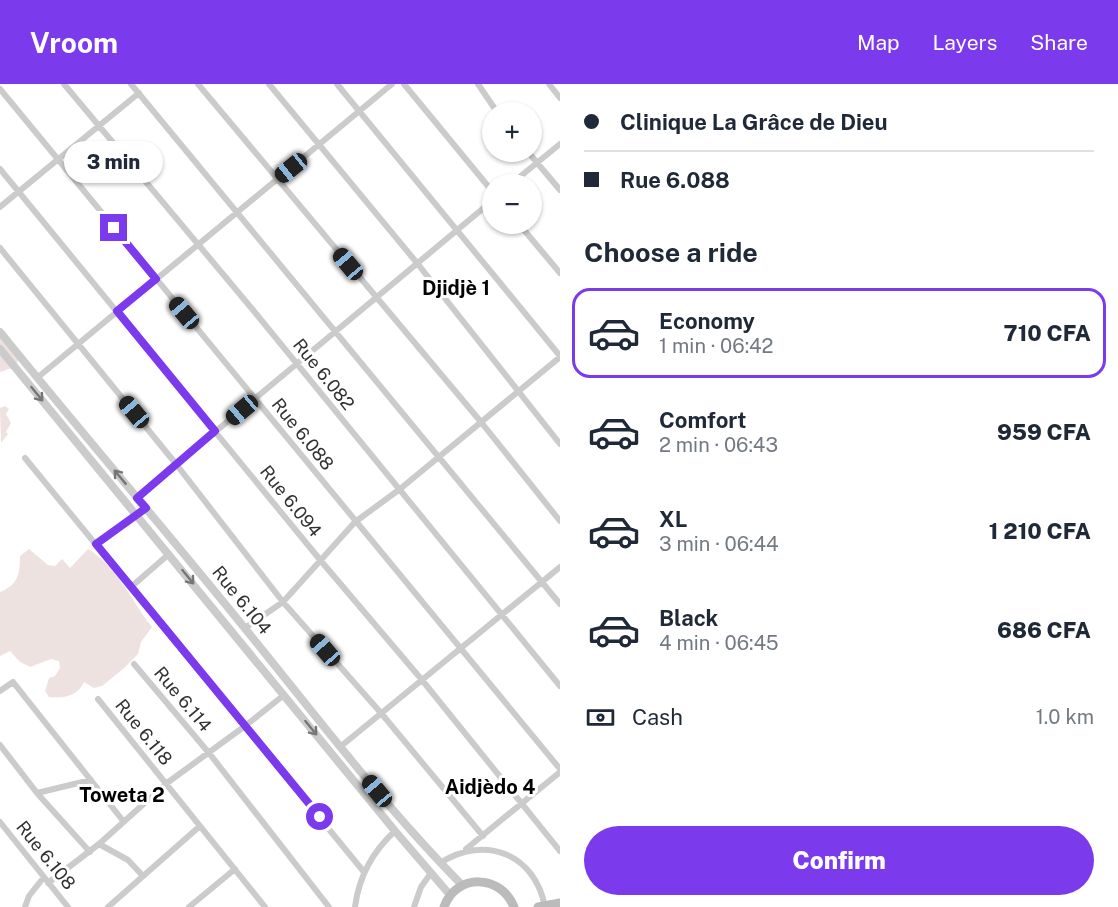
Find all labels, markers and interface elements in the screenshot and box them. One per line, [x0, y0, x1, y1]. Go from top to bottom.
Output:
text: Vroom [30, 26, 118, 59]
text: Map [857, 30, 900, 55]
text: Layers [933, 30, 997, 55]
text: Share [1030, 30, 1088, 55]
map controls [482, 102, 542, 234]
button: + [482, 102, 542, 162]
text: Clinique La Grâce de Dieu [620, 109, 888, 135]
callout: 3 min [64, 141, 164, 183]
text: 3 min [87, 150, 140, 174]
car [271, 150, 311, 186]
text: Rue 6.088 [620, 167, 730, 193]
button: − [482, 174, 542, 234]
route end [100, 214, 127, 241]
text: Choose a ride [584, 236, 758, 268]
car [330, 244, 366, 284]
district label: Djidjè 1 [422, 276, 490, 300]
car [166, 293, 202, 333]
icon: car [587, 306, 641, 360]
text: Economy [659, 308, 755, 334]
text: 710 CFA [1004, 320, 1091, 346]
street label: Rue 6.082 [289, 334, 359, 414]
text: 1 min · 06:42 [659, 334, 774, 358]
one-way arrow [30, 386, 44, 401]
car [116, 392, 152, 432]
car [222, 392, 262, 428]
street label: Rue 6.088 [268, 394, 338, 474]
icon: car [587, 405, 641, 459]
text: Comfort [659, 407, 746, 433]
text: 959 CFA [997, 419, 1091, 445]
text: 2 min · 06:43 [659, 433, 778, 457]
street label: Rue 6.094 [256, 461, 326, 541]
one-way arrow [113, 470, 127, 485]
icon: car [587, 504, 641, 558]
text: XL [659, 506, 687, 532]
text: 1 210 CFA [989, 518, 1091, 544]
text: 3 min · 06:44 [659, 532, 779, 556]
street label: Rue 6.104 [208, 562, 276, 638]
one-way arrow [182, 568, 195, 584]
icon: car [587, 603, 641, 657]
text: Black [659, 605, 718, 631]
text: 686 CFA [997, 617, 1091, 643]
car [306, 631, 344, 669]
text: 4 min · 06:45 [659, 631, 779, 655]
street label: Rue 6.114 [150, 662, 216, 736]
street label: Rue 6.118 [111, 695, 177, 769]
icon: cash [584, 701, 617, 734]
text: Cash [632, 704, 683, 730]
text: 1.0 km [1036, 705, 1094, 729]
one-way arrow [305, 720, 318, 736]
car [359, 771, 395, 811]
district label: Aidjèdo 4 [445, 775, 535, 799]
district label: Toweta 2 [79, 783, 165, 807]
route start [306, 803, 333, 830]
street label: Rue 6.108 [12, 816, 80, 894]
button: Confirm [584, 826, 1094, 895]

